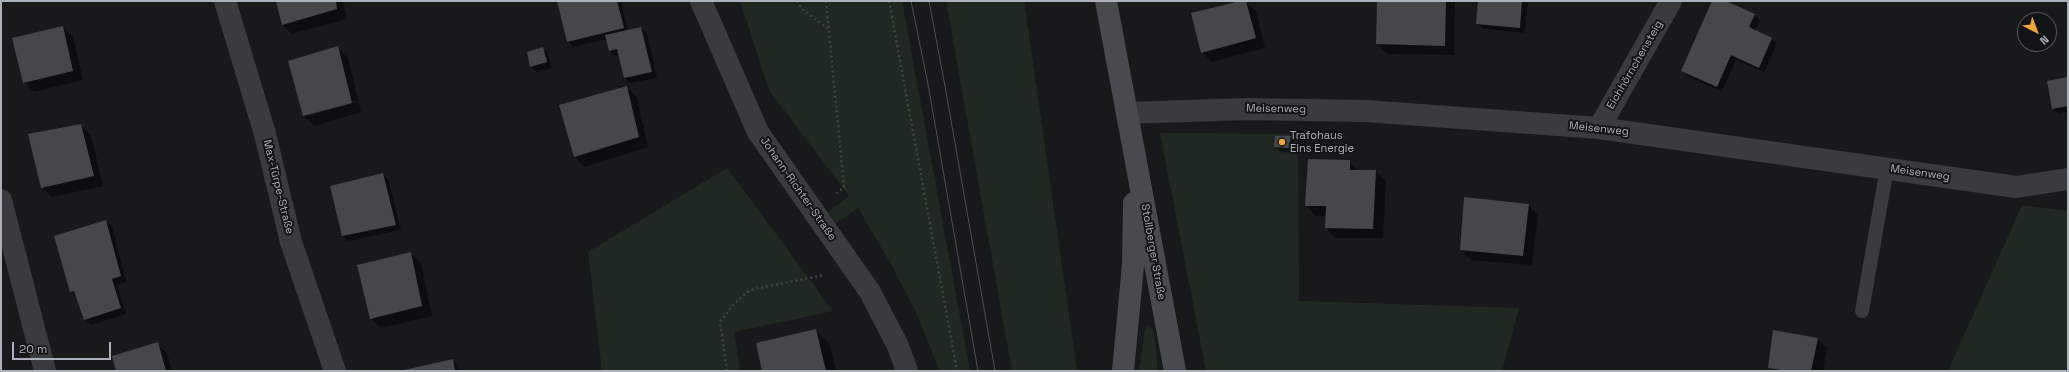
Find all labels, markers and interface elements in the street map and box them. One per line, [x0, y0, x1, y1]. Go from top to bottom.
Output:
north arrow [2017, 12, 2057, 52]
street label: Eichhörnchensteig [1604, 18, 1666, 112]
text: N [2037, 33, 2052, 48]
street label: Meisenweg [1246, 102, 1306, 116]
street label: Meisenweg [1568, 119, 1630, 139]
place label: Trafohaus Eins Energie [1290, 129, 1354, 155]
street label: Johann-Richter-Straße [757, 135, 839, 243]
marker: Trafohaus Eins Energie [1277, 137, 1287, 147]
street label: Max-Türpe-Straße [260, 139, 296, 235]
street label: Meisenweg [1889, 162, 1951, 184]
street label: Stollberger Straße [1138, 203, 1168, 301]
scale bar [14, 334, 113, 360]
text: 20 m [19, 341, 47, 357]

